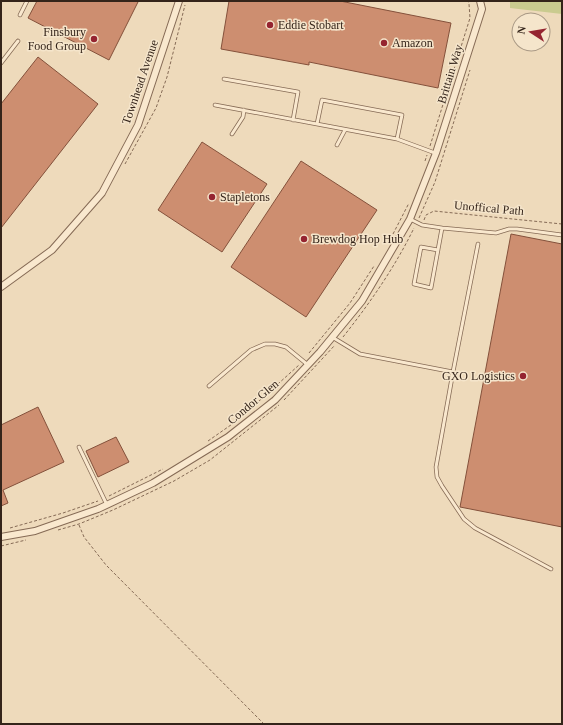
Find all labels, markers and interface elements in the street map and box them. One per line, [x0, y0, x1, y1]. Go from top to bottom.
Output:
north arrow [511, 12, 551, 52]
place label: Eddie Stobart [278, 18, 344, 32]
marker: Eddie Stobart [265, 20, 275, 30]
place label: Finsbury Food Group [28, 25, 86, 53]
text: N [515, 25, 528, 35]
marker: Finsbury Food Group [89, 34, 99, 44]
place label: Amazon [392, 36, 433, 50]
street label: Townhead Avenue [119, 38, 161, 126]
marker: Amazon [379, 38, 389, 48]
street label: Brittain Way [434, 43, 466, 105]
place label: Stapletons [220, 190, 270, 204]
marker: Stapletons [207, 192, 217, 202]
street label: Unoffical Path [453, 198, 525, 218]
place label: Brewdog Hop Hub [312, 232, 403, 246]
marker: Brewdog Hop Hub [299, 234, 309, 244]
place label: GXO Logistics [442, 369, 515, 383]
marker: GXO Logistics [518, 371, 528, 381]
street label: Condor Glen [225, 377, 281, 427]

